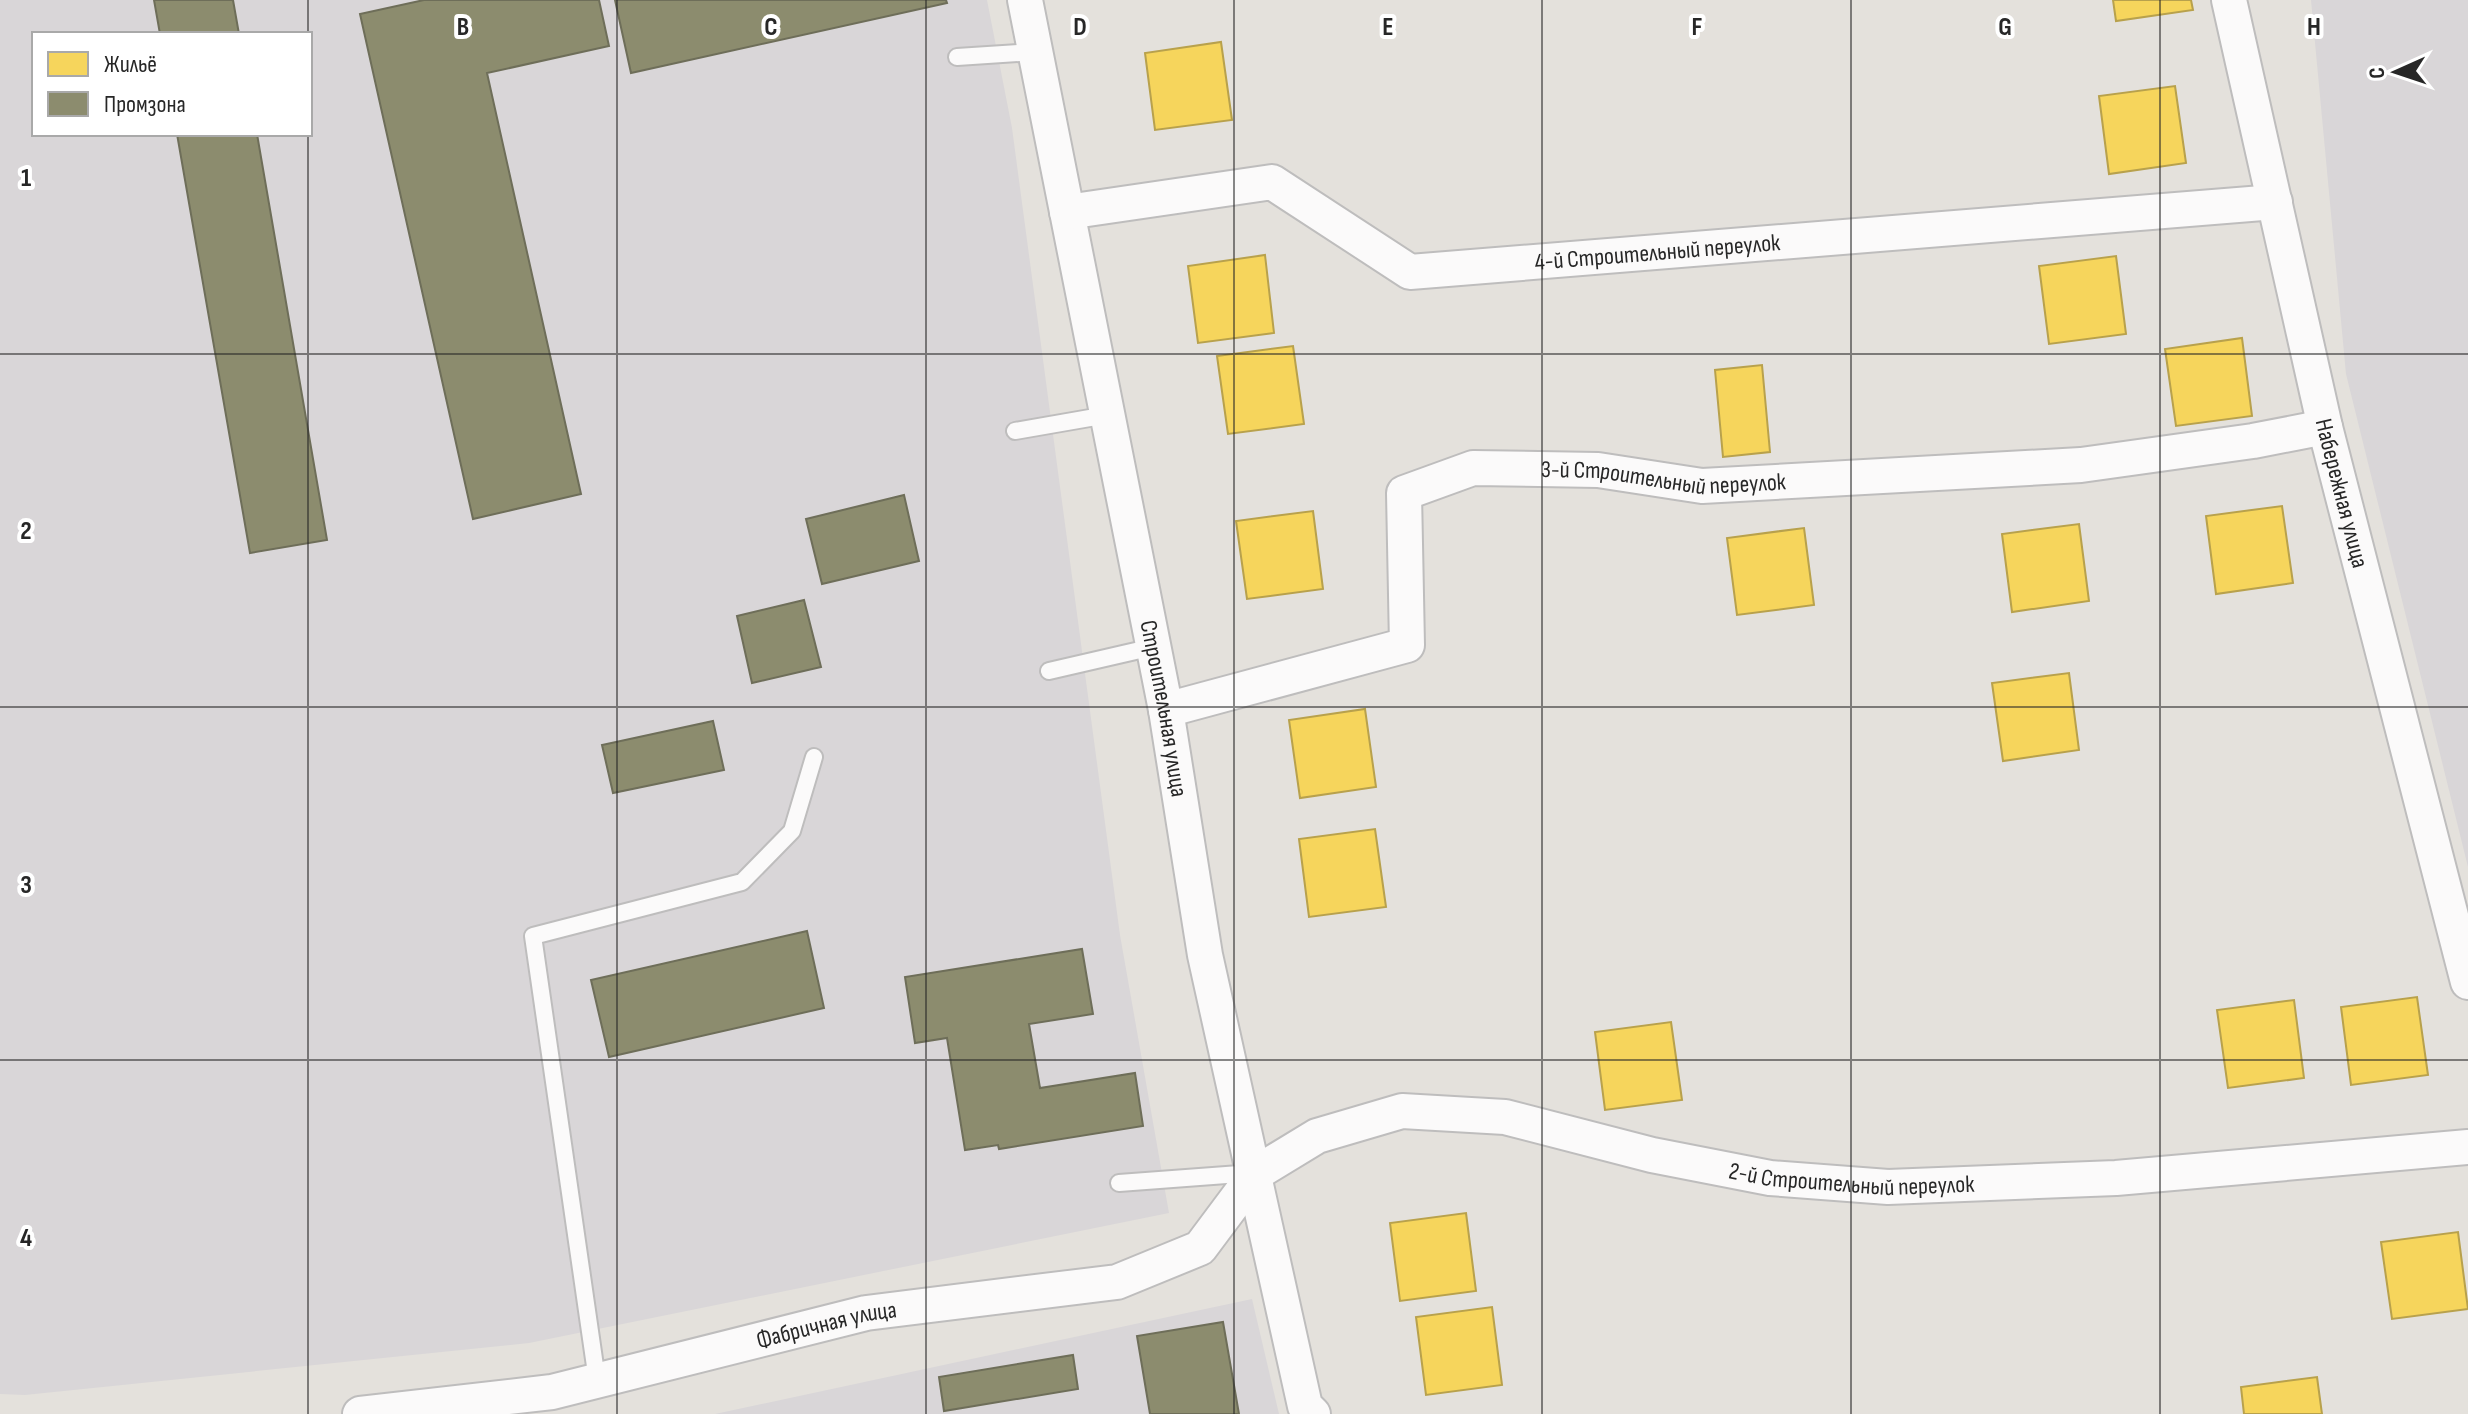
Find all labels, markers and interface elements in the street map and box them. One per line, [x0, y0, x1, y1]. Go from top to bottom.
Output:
text: B [457, 12, 469, 43]
text: C [764, 12, 778, 43]
text: D [1073, 12, 1087, 43]
text: E [1382, 12, 1394, 43]
text: F [1692, 12, 1703, 43]
text: G [1998, 12, 2012, 43]
text: H [2307, 12, 2321, 43]
legend [32, 32, 312, 136]
north arrow [2356, 32, 2436, 112]
text: Жильё [104, 50, 157, 79]
text: С [2364, 67, 2391, 79]
text: Промзона [104, 90, 186, 119]
text: 1 [21, 163, 31, 194]
street label: 4-й Строительный переулок [1533, 228, 1782, 276]
street label: Набережная улица [2309, 416, 2375, 571]
street label: 3-й Строительный переулок [1541, 455, 1787, 501]
text: 2 [20, 516, 32, 547]
street label: Строительная улица [1134, 617, 1194, 799]
text: 3 [20, 870, 32, 901]
street label: 2-й Строительный переулок [1727, 1156, 1976, 1202]
text: 4 [20, 1223, 32, 1254]
street label: Фабричная улица [753, 1295, 898, 1355]

